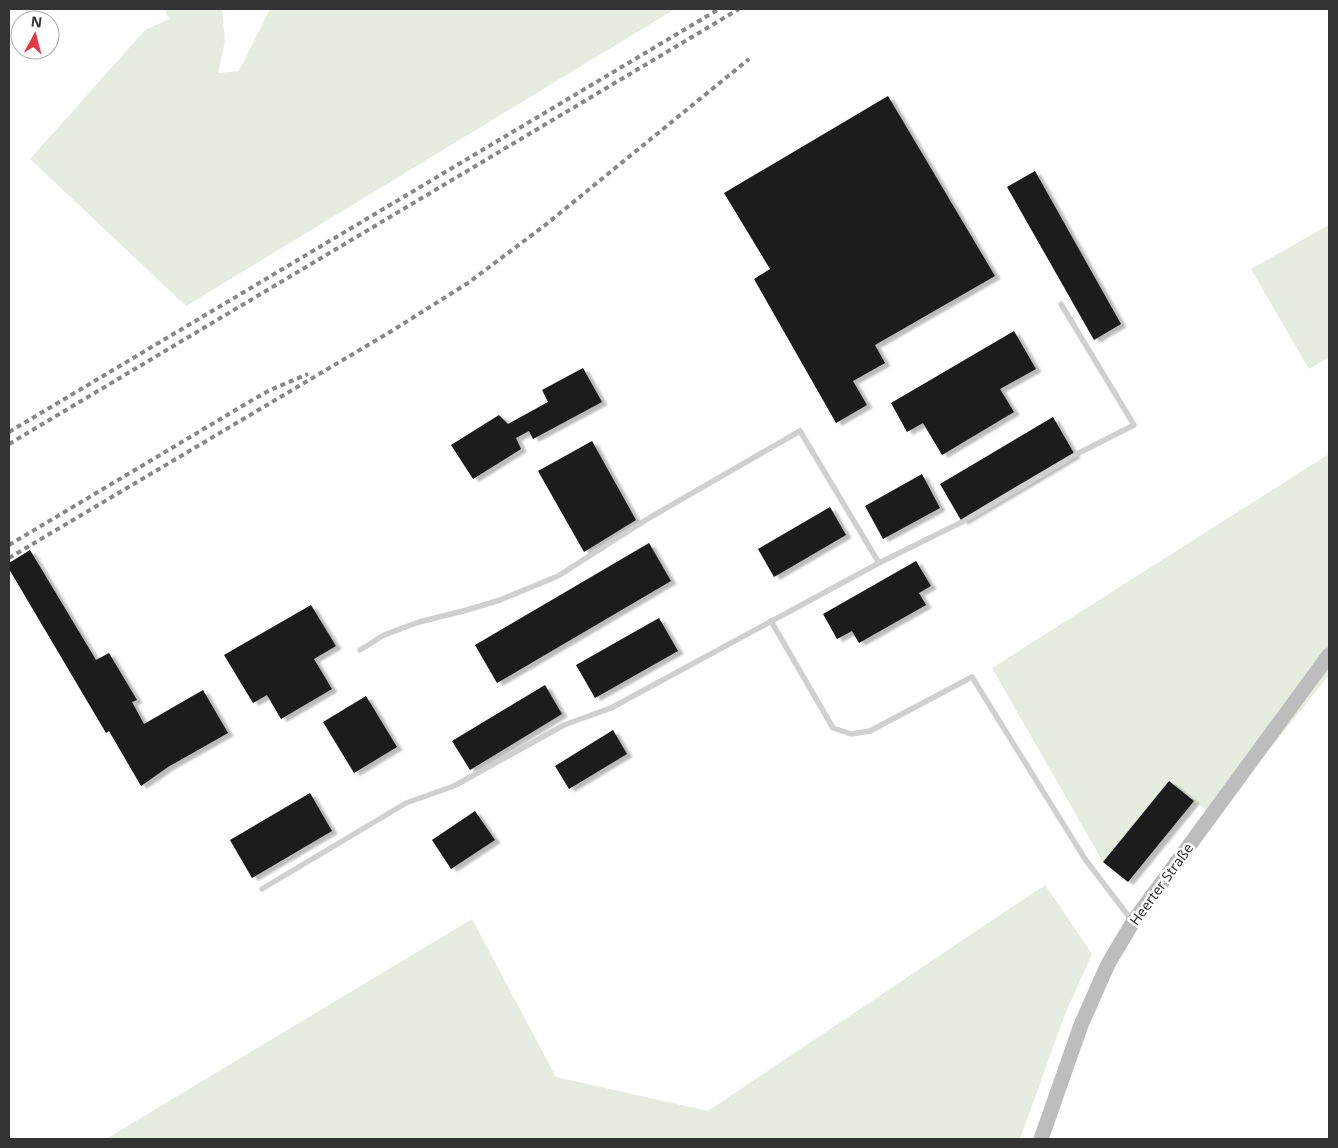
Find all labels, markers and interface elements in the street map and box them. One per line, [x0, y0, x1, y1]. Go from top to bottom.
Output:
north arrow [10, 10, 60, 60]
text: N [30, 11, 43, 32]
street label: Heerter Straße [1125, 839, 1197, 929]

